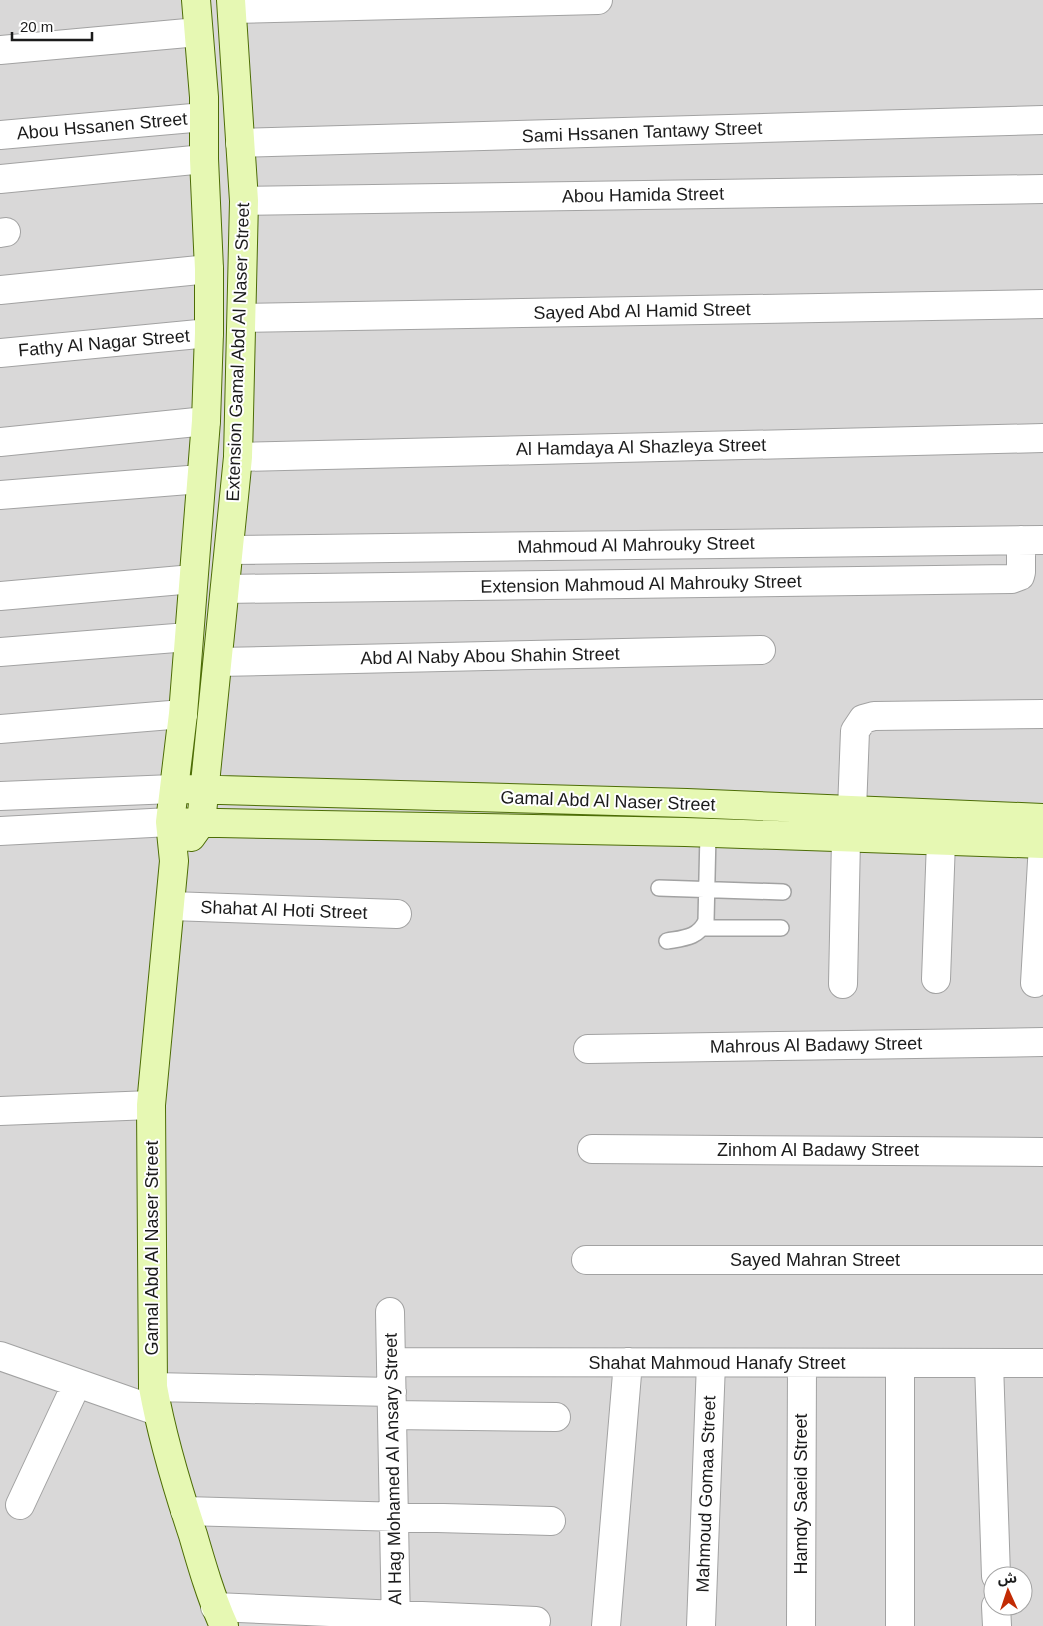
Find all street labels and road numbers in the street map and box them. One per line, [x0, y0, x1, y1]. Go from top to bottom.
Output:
street label: Abou Hssanen Street [16, 109, 188, 143]
street label: Sami Hssanen Tantawy Street [521, 118, 763, 146]
street label: Abou Hamida Street [562, 184, 724, 206]
street label: Extension Gamal Abd Al Naser Street [223, 202, 253, 502]
street label: Sayed Abd Al Hamid Street [533, 299, 751, 323]
street label: Fathy Al Nagar Street [17, 326, 191, 360]
street label: Al Hamdaya Al Shazleya Street [516, 435, 766, 459]
street label: Mahmoud Al Mahrouky Street [517, 533, 755, 557]
street label: Extension Mahmoud Al Mahrouky Street [480, 571, 802, 597]
street label: Abd Al Naby Abou Shahin Street [360, 644, 620, 668]
street label: Gamal Abd Al Naser Street [500, 787, 716, 815]
street label: Shahat Al Hoti Street [200, 897, 368, 923]
street label: Mahrous Al Badawy Street [710, 1033, 922, 1057]
street label: Gamal Abd Al Naser Street [142, 1140, 162, 1356]
street label: Zinhom Al Badawy Street [717, 1140, 919, 1160]
street label: Sayed Mahran Street [730, 1250, 900, 1270]
street label: Al Hag Mohamed Al Ansary Street [381, 1333, 405, 1605]
street label: Shahat Mahmoud Hanafy Street [588, 1353, 846, 1373]
street label: Mahmoud Gomaa Street [693, 1395, 719, 1593]
street label: Hamdy Saeid Street [791, 1413, 811, 1575]

